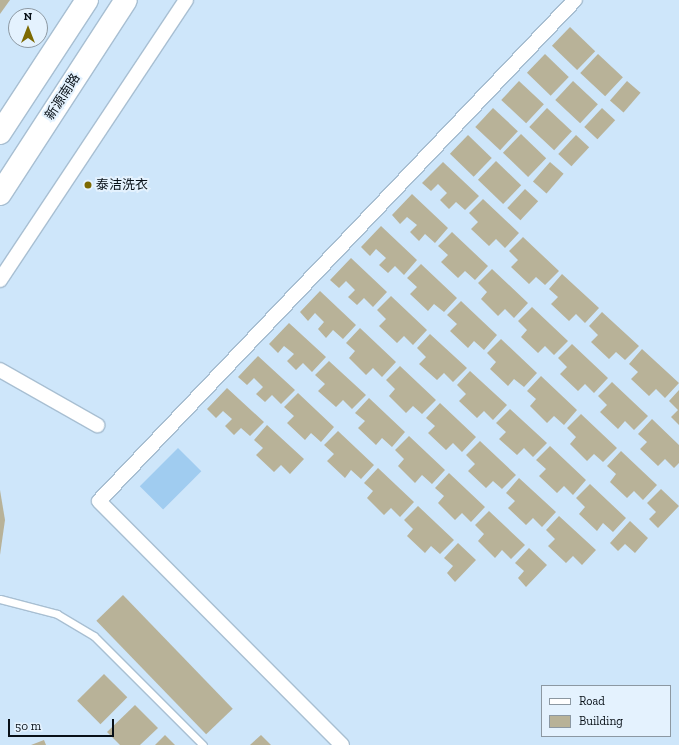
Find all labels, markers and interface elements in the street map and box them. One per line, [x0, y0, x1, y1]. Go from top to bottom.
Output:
north arrow [8, 8, 48, 48]
text: N [24, 10, 32, 23]
street label: 新源南路 [42, 71, 84, 123]
place label: 泰洁洗衣 [96, 177, 148, 193]
marker: 泰洁洗衣 [83, 180, 93, 190]
legend [541, 685, 671, 737]
text: Road [579, 694, 605, 708]
scale bar [10, 711, 116, 737]
text: Building [579, 714, 623, 728]
text: 50 m [15, 719, 41, 733]

